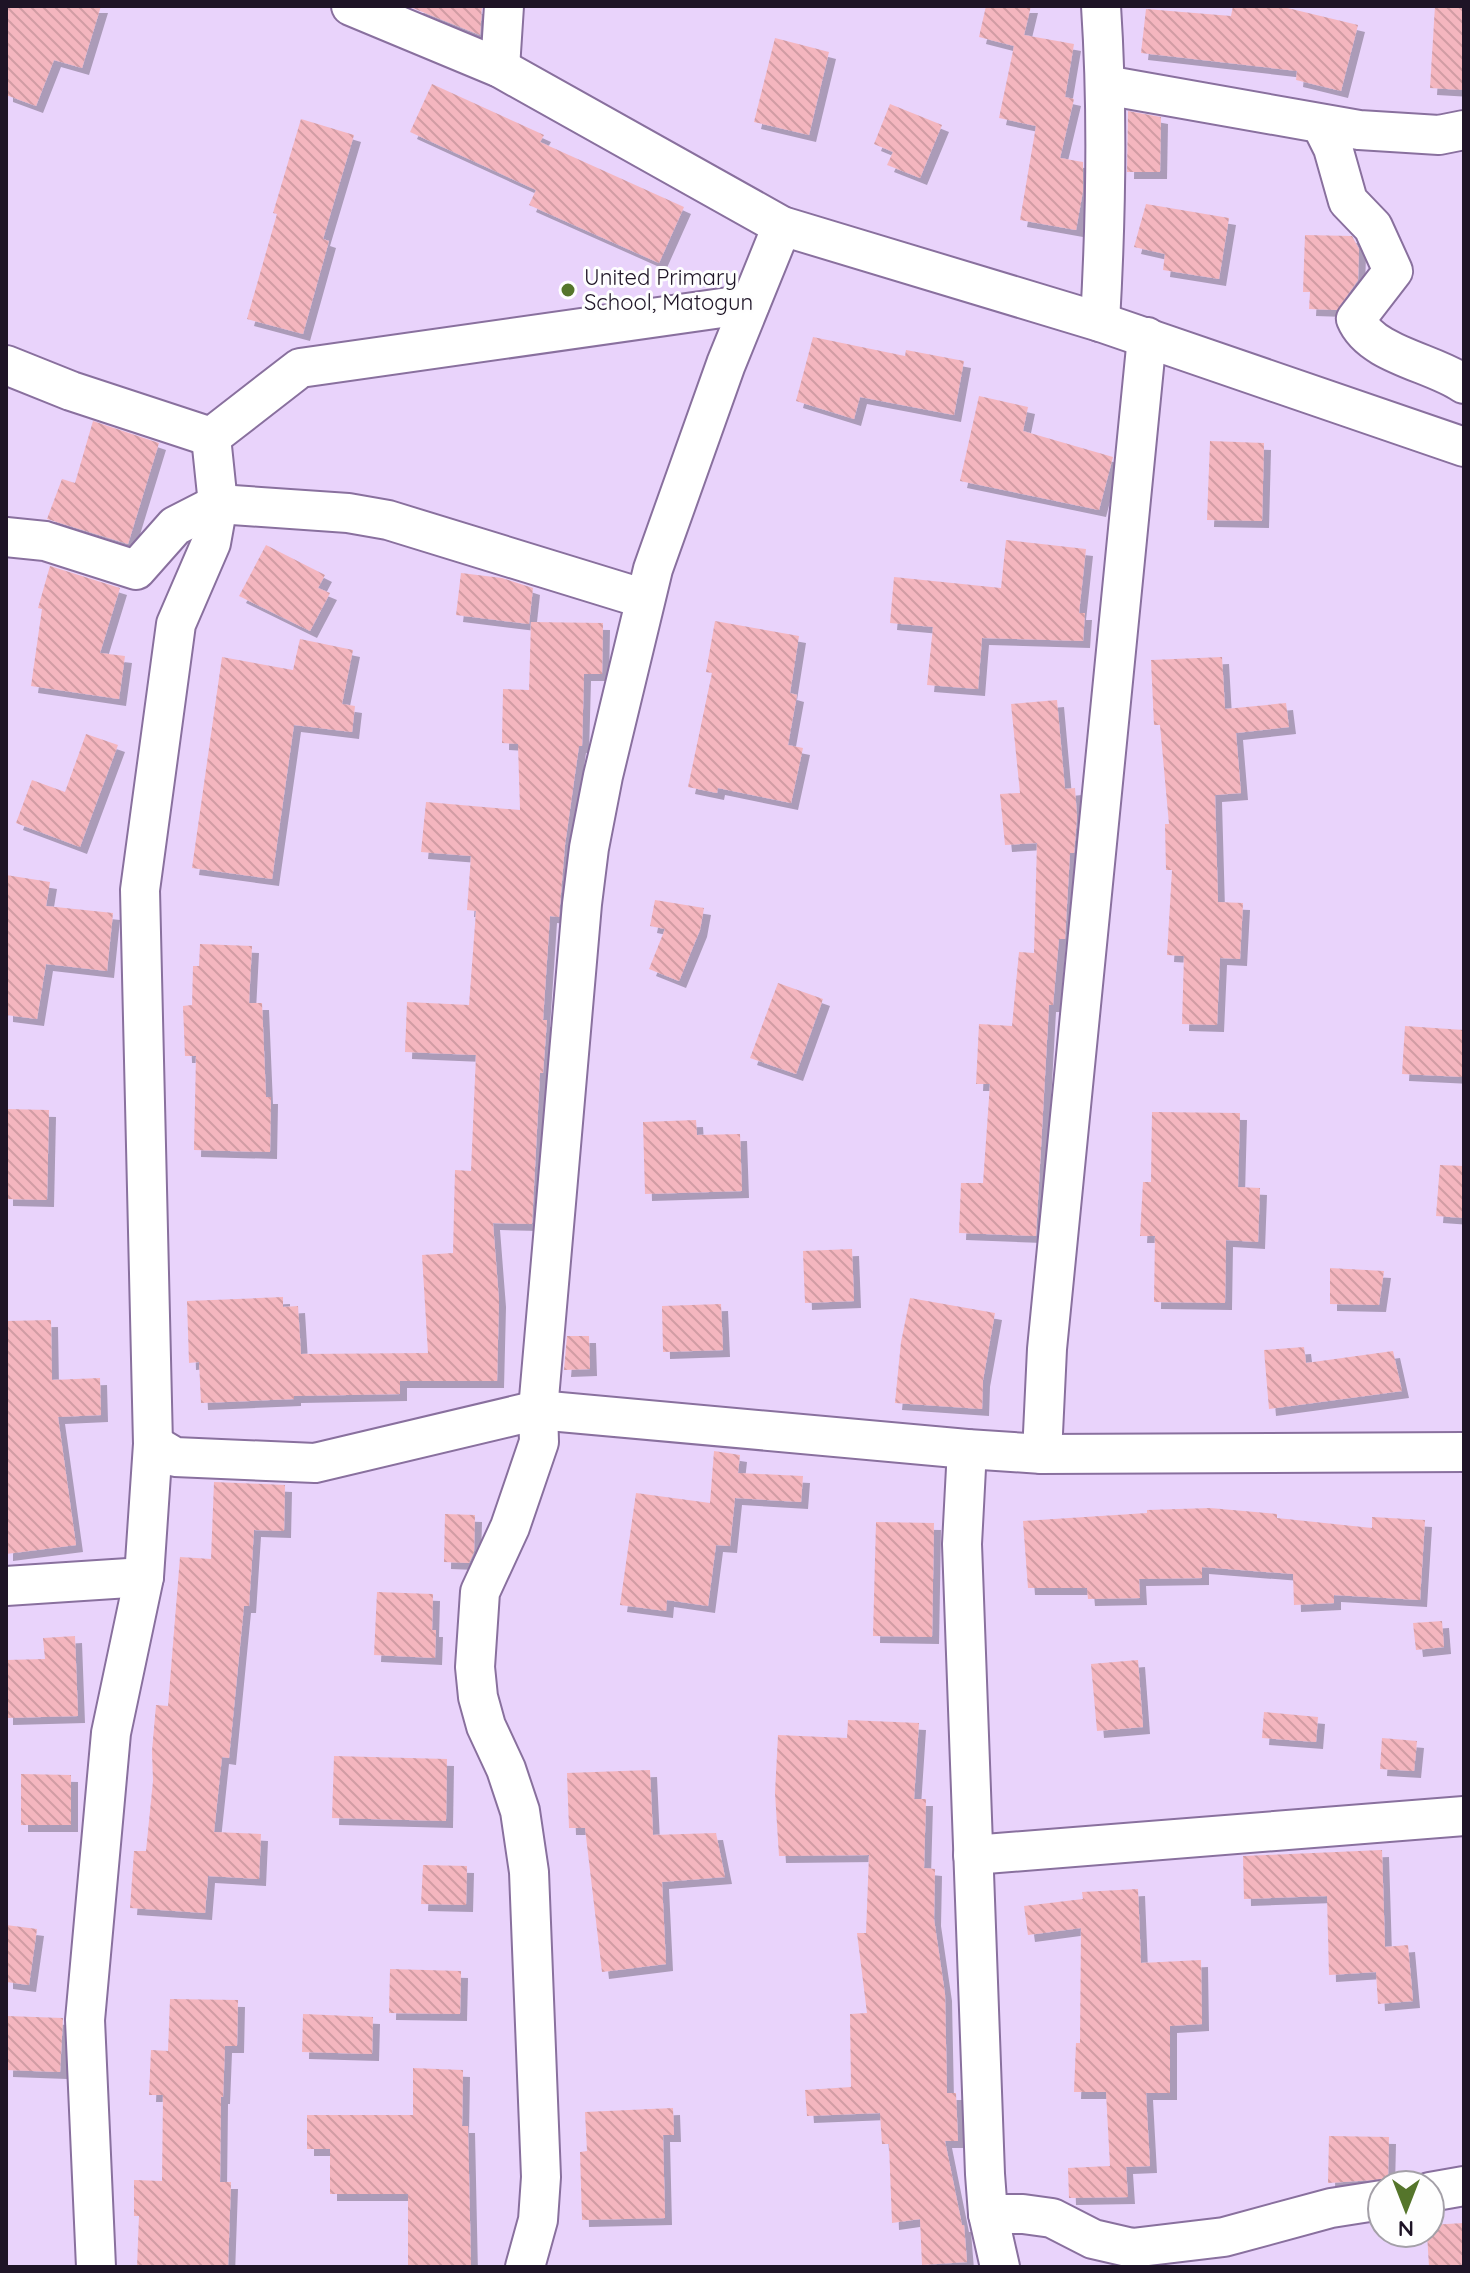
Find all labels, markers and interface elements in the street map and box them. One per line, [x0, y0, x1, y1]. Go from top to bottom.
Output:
place label: United Primary School, Matogun [584, 263, 753, 316]
marker: United Primary School, Matogun [559, 281, 577, 299]
north arrow [1366, 2169, 1446, 2249]
text: N [1398, 2215, 1414, 2243]

